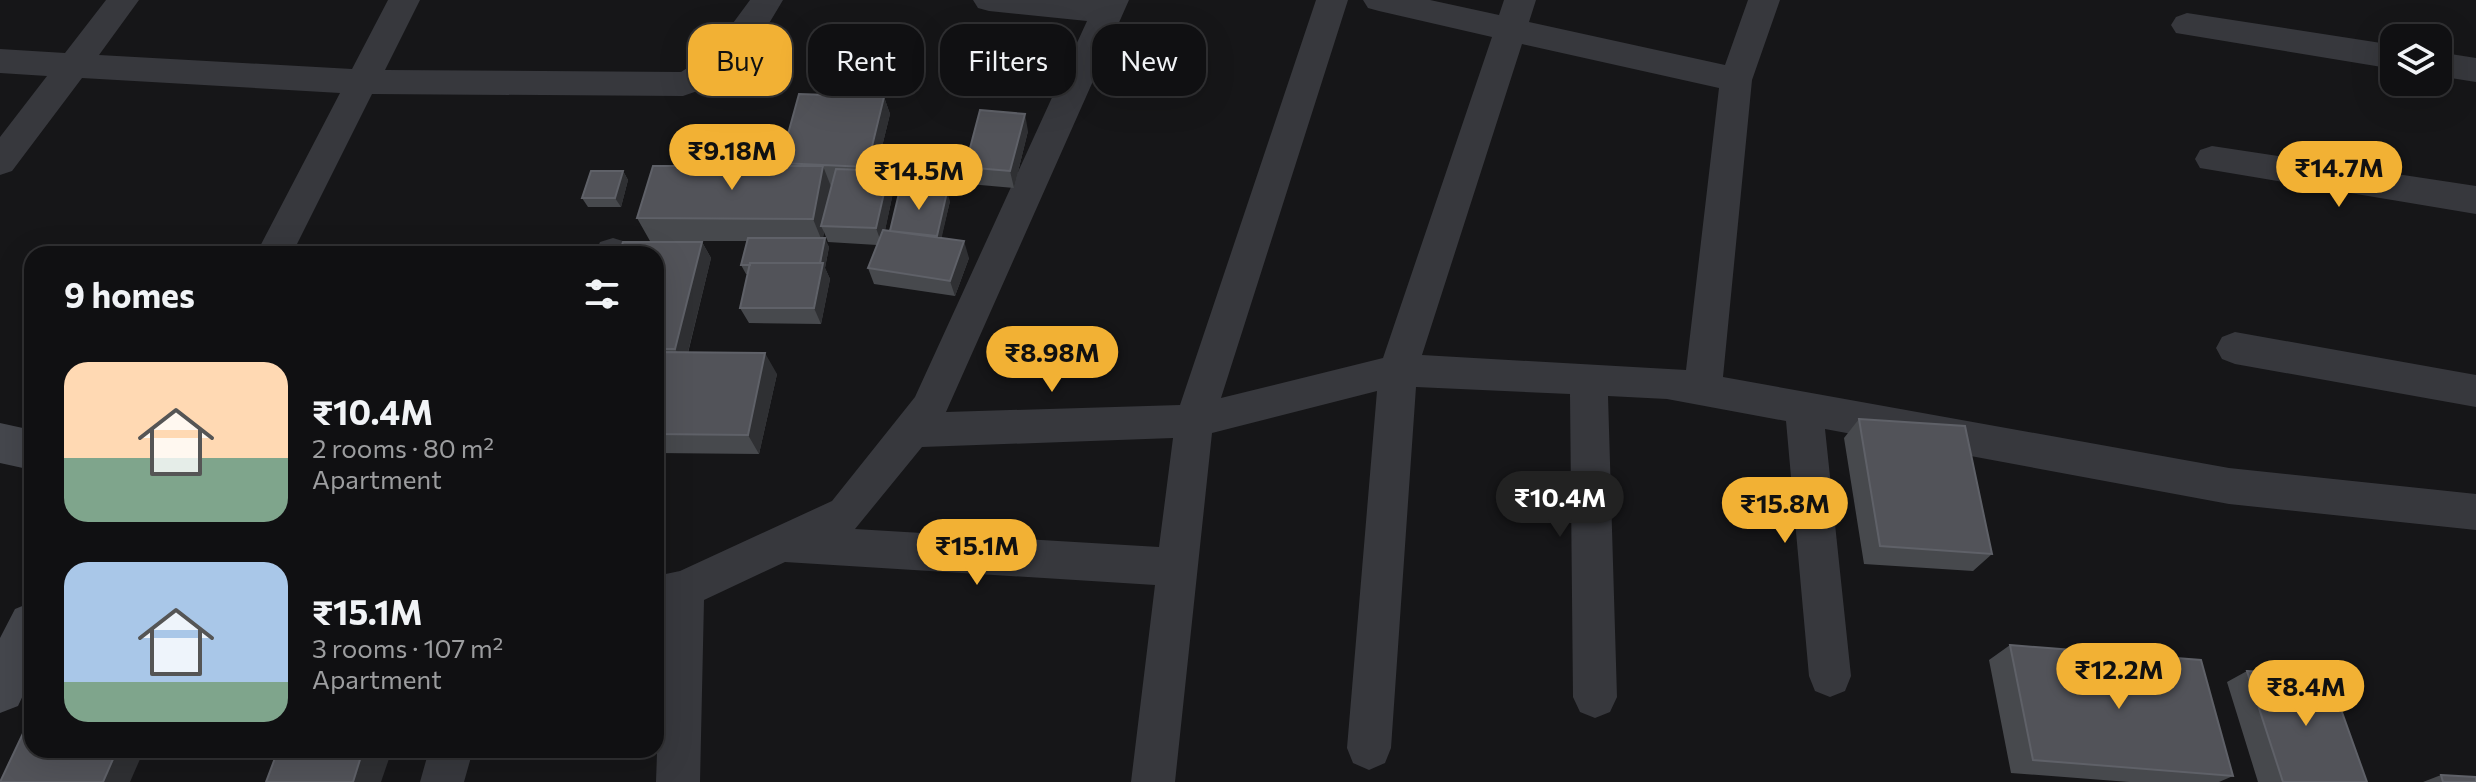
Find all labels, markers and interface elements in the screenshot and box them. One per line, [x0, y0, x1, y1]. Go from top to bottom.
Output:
chip: Buy [688, 24, 792, 96]
chip: Rent [808, 24, 924, 96]
chip: Filters [940, 24, 1076, 96]
chip: New [1092, 24, 1206, 96]
map controls [2380, 24, 2452, 96]
button: layers [2380, 24, 2452, 96]
pin: ₹9.18M [667, 124, 797, 192]
text: ₹9.18M [687, 134, 777, 165]
pin: ₹14.7M [2274, 141, 2404, 209]
pin: ₹14.5M [854, 144, 984, 212]
text: ₹14.7M [2294, 151, 2384, 182]
text: ₹14.5M [874, 154, 964, 185]
icon: filters [580, 272, 624, 316]
text: 9 homes [64, 273, 195, 315]
pin: ₹8.98M [987, 326, 1117, 394]
text: ₹8.98M [1004, 336, 1100, 367]
text: ₹10.4M [312, 390, 433, 432]
icon: home [128, 394, 224, 490]
text: 2 rooms · 80 m² [312, 432, 494, 463]
text: Apartment [312, 463, 442, 494]
pin: ₹10.4M [1495, 471, 1625, 539]
pin: ₹15.8M [1720, 477, 1850, 545]
text: ₹10.4M [1514, 481, 1606, 512]
text: ₹15.8M [1740, 487, 1830, 518]
pin: ₹15.1M [912, 519, 1042, 587]
text: ₹15.1M [935, 529, 1019, 560]
text: ₹15.1M [312, 590, 422, 632]
icon: home [128, 594, 224, 690]
text: 3 rooms · 107 m² [312, 632, 503, 663]
pin: ₹12.2M [2054, 643, 2184, 711]
text: ₹12.2M [2074, 653, 2164, 684]
pin: ₹8.4M [2250, 660, 2362, 728]
text: Apartment [312, 663, 442, 694]
text: ₹8.4M [2266, 670, 2346, 701]

